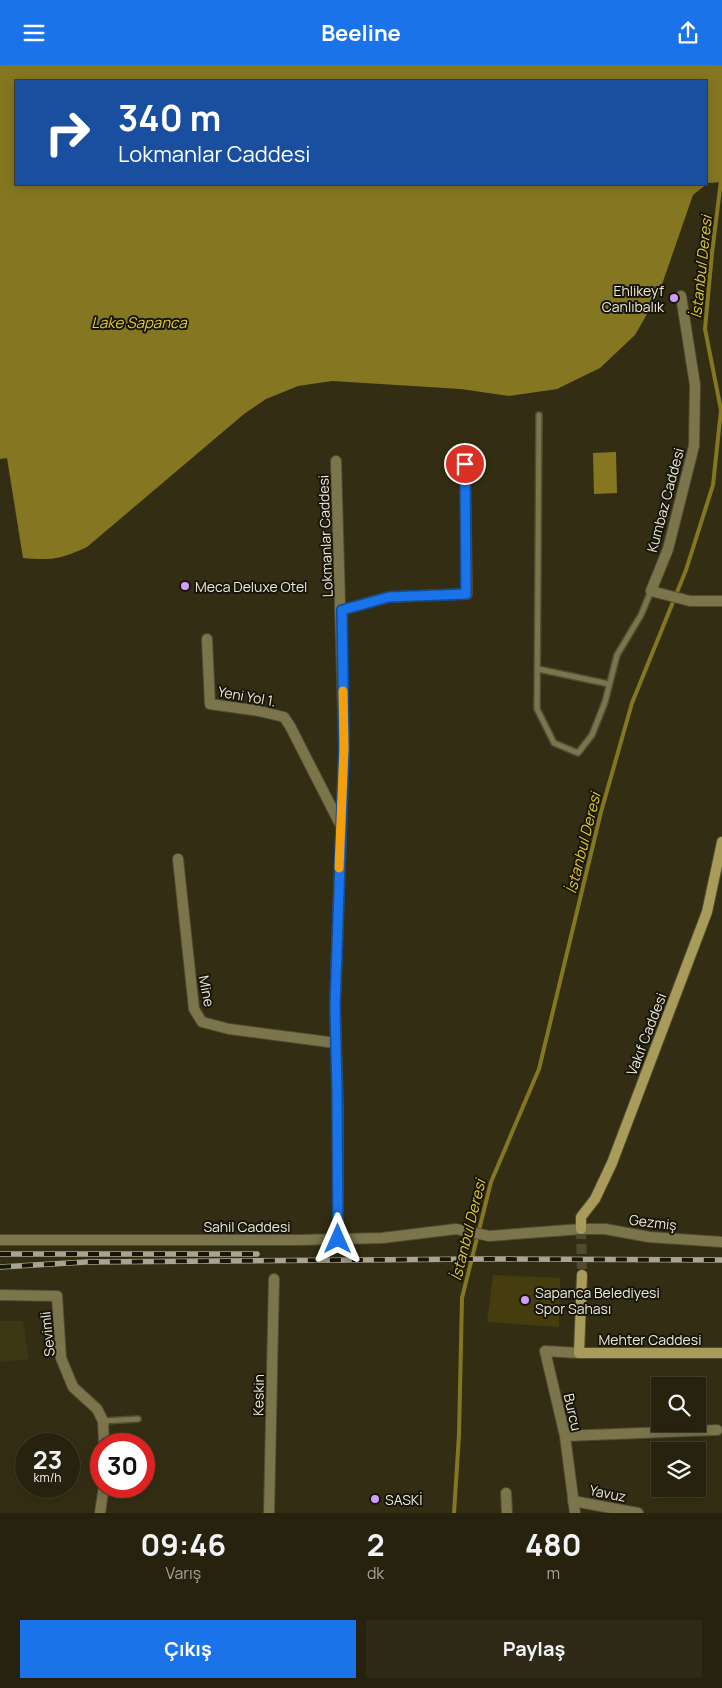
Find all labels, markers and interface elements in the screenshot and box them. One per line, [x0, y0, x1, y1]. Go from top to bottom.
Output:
text: Beeline [321, 18, 401, 48]
icon: menu [20, 19, 48, 47]
icon: share [674, 19, 702, 47]
text: 340 m [118, 94, 221, 142]
icon: right [35, 100, 100, 165]
text: Lokmanlar Caddesi [118, 139, 310, 169]
water label: İstanbul Deresi [685, 212, 717, 319]
place label: Ehlikeyf Canlıbalık [602, 281, 665, 316]
marker: Ehlikeyf Canlıbalık [668, 292, 680, 304]
water label: Lake Sapanca [91, 312, 187, 333]
pin [444, 443, 486, 485]
street label: Kumbaz Caddesi [642, 446, 688, 554]
icon: arrive [451, 450, 479, 478]
street label: Lokmanlar Caddesi [313, 474, 337, 598]
place label: Meca Deluxe Otel [195, 577, 307, 596]
marker: Meca Deluxe Otel [179, 580, 191, 592]
street label: Yeni Yol 1. [217, 682, 277, 710]
water label: İstanbul Deresi [560, 788, 606, 896]
street label: Mine [195, 974, 219, 1008]
street label: Vakıf Caddesi [622, 990, 670, 1078]
water label: İstanbul Deresi [445, 1175, 491, 1283]
street label: Gezmiş [628, 1210, 678, 1234]
position arrow [311, 1212, 363, 1264]
street label: Sahil Caddesi [203, 1217, 291, 1236]
place label: Sapanca Belediyesi Spor Sahası [535, 1283, 660, 1318]
marker: Sapanca Belediyesi Spor Sahası [519, 1294, 531, 1306]
street label: Sevimli [35, 1310, 59, 1358]
street label: Mehter Caddesi [599, 1330, 701, 1349]
street label: Keskin [248, 1374, 268, 1416]
map controls [651, 1377, 706, 1497]
button: search [651, 1377, 706, 1432]
street label: Burcu [559, 1391, 587, 1433]
speed limit sign: 30 [90, 1433, 155, 1498]
text: 23 [33, 1442, 62, 1477]
button: layers [651, 1442, 706, 1497]
text: km/h [34, 1469, 61, 1486]
street label: Yavuz [588, 1480, 628, 1506]
place label: SASKİ [385, 1490, 422, 1509]
marker: SASKİ [369, 1493, 381, 1505]
text: 09:46 [141, 1524, 226, 1565]
text: 2 [367, 1524, 385, 1565]
text: 480 [525, 1524, 581, 1565]
text: Varış [165, 1562, 201, 1584]
text: dk [367, 1562, 384, 1584]
text: m [546, 1562, 560, 1584]
button: Çıkış [20, 1620, 356, 1678]
button: Paylaş [366, 1620, 702, 1678]

